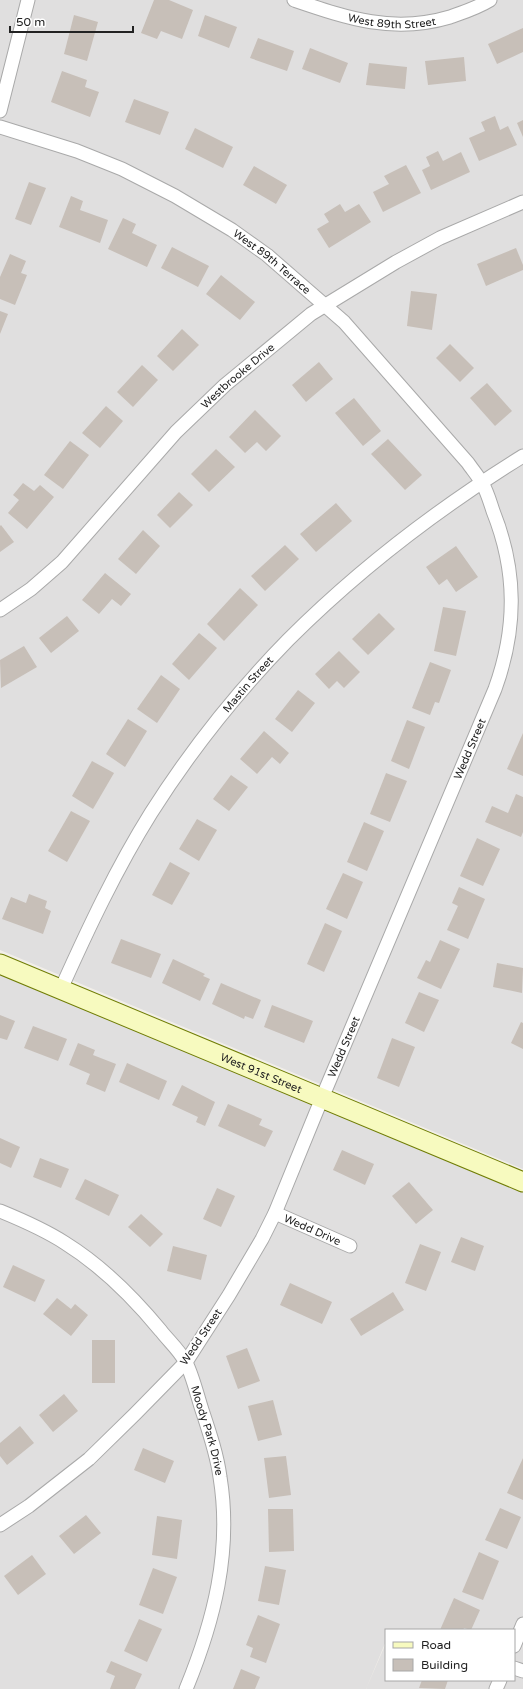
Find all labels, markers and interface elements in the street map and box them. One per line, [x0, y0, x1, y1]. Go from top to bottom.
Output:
scale bar [10, 8, 133, 34]
street label: West 89th Street [347, 11, 437, 31]
text: 50 m [16, 15, 45, 29]
street label: West 89th Terrace [231, 227, 313, 297]
street label: Westbrooke Drive [198, 340, 277, 411]
street label: Mastin Street [220, 654, 276, 715]
street label: Wedd Street [451, 717, 489, 781]
street label: Wedd Street [325, 1015, 363, 1079]
street label: West 91st Street [219, 1050, 304, 1096]
street label: Wedd Drive [282, 1211, 343, 1248]
street label: Wedd Street [177, 1306, 225, 1368]
street label: Moody Park Drive [189, 1384, 226, 1476]
legend [385, 1629, 515, 1681]
text: Road [421, 1638, 451, 1652]
text: Building [421, 1658, 468, 1672]

